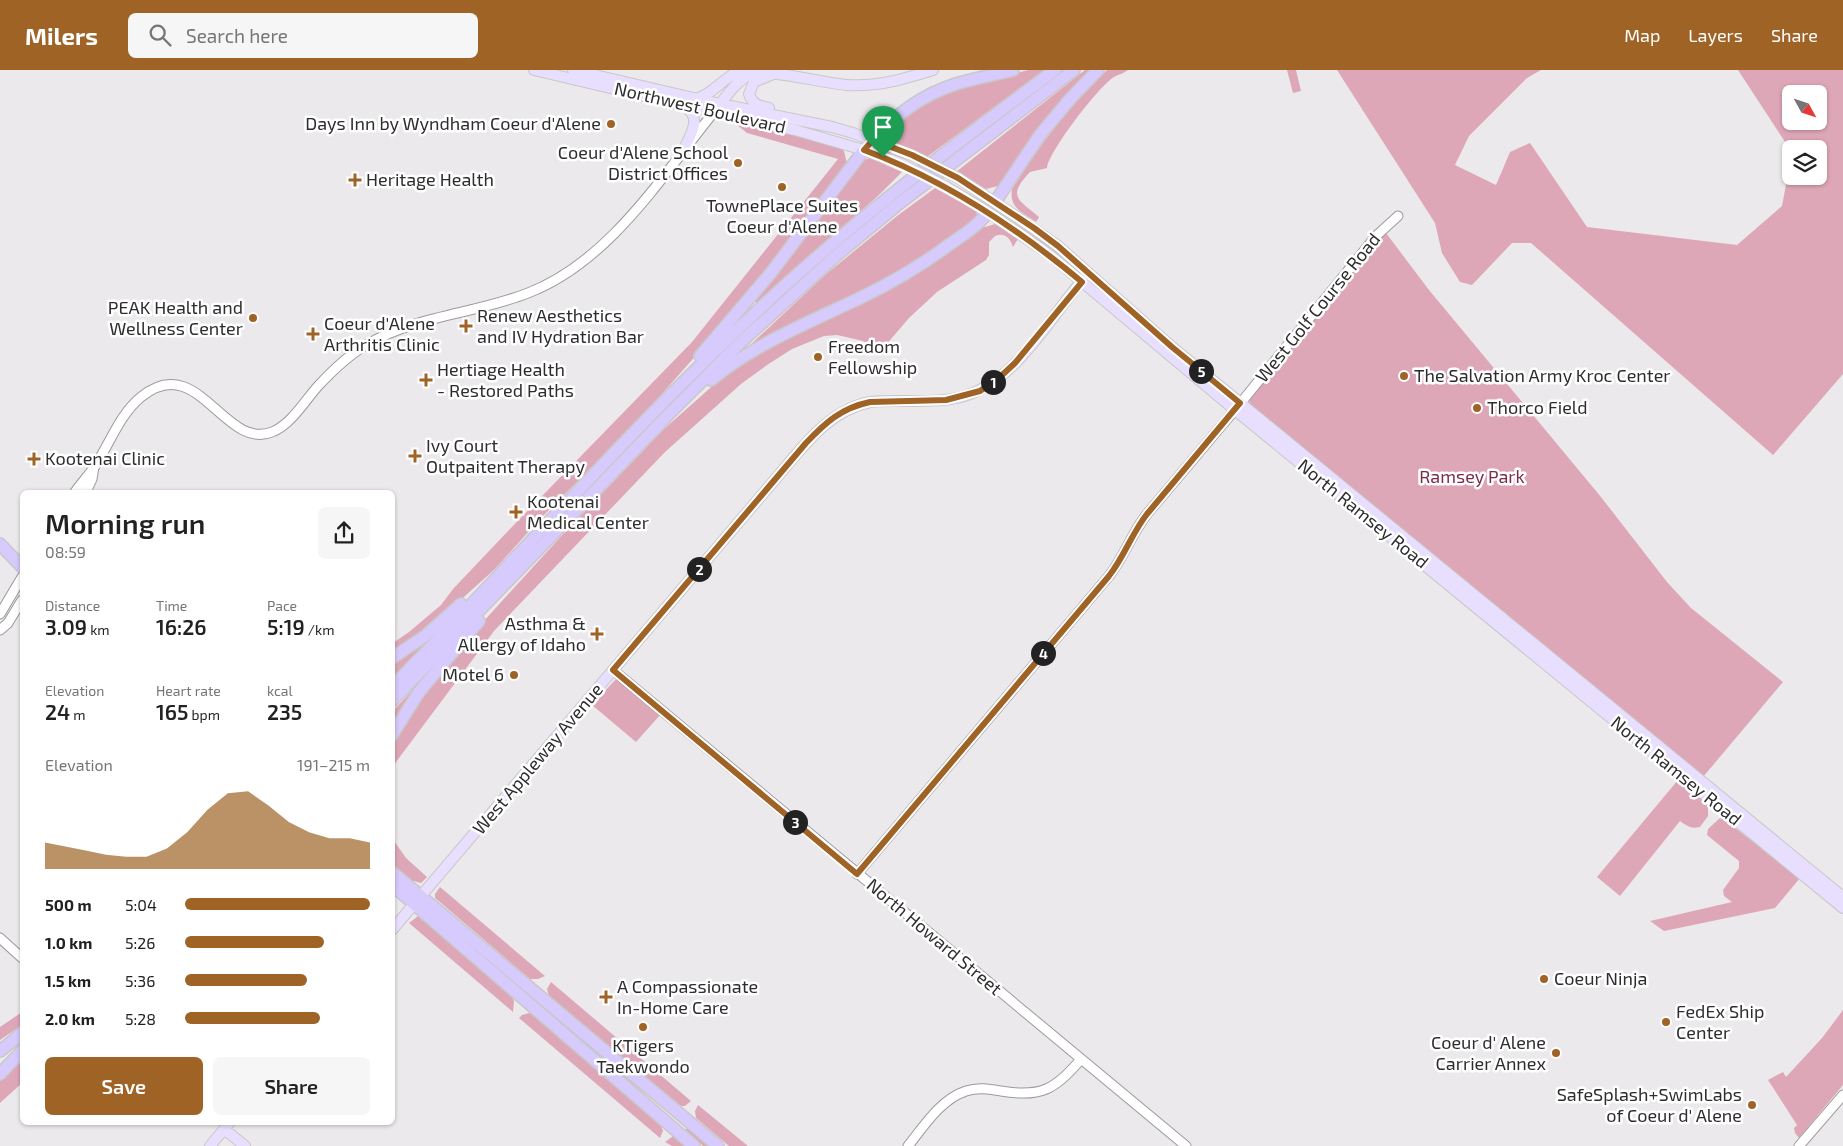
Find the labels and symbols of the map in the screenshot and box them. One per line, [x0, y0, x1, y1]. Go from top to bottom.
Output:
street label: Northwest Boulevard [612, 77, 788, 137]
north arrow [1782, 85, 1828, 130]
pin [862, 106, 904, 157]
place label: Days Inn by Wyndham Coeur d'Alene [305, 112, 601, 134]
marker: Days Inn by Wyndham Coeur d'Alene [605, 118, 617, 130]
place label: Coeur d'Alene School District Offices [558, 141, 729, 184]
marker: Coeur d'Alene School District Offices [732, 157, 744, 169]
place label: Heritage Health [366, 168, 494, 190]
marker: Heritage Health [348, 173, 362, 187]
marker: TownePlace Suites Coeur d'Alene [776, 181, 788, 193]
place label: TownePlace Suites Coeur d'Alene [706, 194, 858, 237]
street label: West Golf Course Road [1250, 228, 1384, 387]
place label: PEAK Health and Wellness Center [108, 296, 243, 339]
place label: Renew Aesthetics and IV Hydration Bar [477, 304, 644, 347]
marker: PEAK Health and Wellness Center [247, 312, 259, 324]
place label: Coeur d'Alene Arthritis Clinic [324, 312, 440, 355]
marker: Renew Aesthetics and IV Hydration Bar [459, 319, 473, 333]
marker: Coeur d'Alene Arthritis Clinic [306, 327, 320, 341]
place label: Freedom Fellowship [828, 335, 917, 378]
marker: Freedom Fellowship [812, 351, 824, 363]
place label: Hertiage Health - Restored Paths [437, 358, 574, 401]
pin: 5 [1188, 358, 1214, 384]
place label: The Salvation Army Kroc Center [1414, 364, 1671, 386]
pin: 1 [980, 370, 1006, 394]
marker: The Salvation Army Kroc Center [1398, 370, 1410, 382]
marker: Hertiage Health - Restored Paths [419, 373, 433, 387]
place label: Thorco Field [1487, 396, 1588, 418]
marker: Thorco Field [1471, 402, 1483, 414]
place label: Ivy Court Outpaitent Therapy [426, 434, 585, 477]
place label: Kootenai Clinic [45, 447, 165, 469]
marker: Ivy Court Outpaitent Therapy [408, 449, 422, 463]
marker: Kootenai Clinic [27, 452, 41, 466]
street label: North Ramsey Road [1294, 454, 1433, 573]
park label: Ramsey Park [1419, 465, 1525, 487]
place label: Kootenai Medical Center [527, 490, 649, 533]
marker: Kootenai Medical Center [509, 505, 523, 519]
pin: 2 [686, 556, 712, 582]
place label: Asthma & Allergy of Idaho [458, 612, 586, 655]
marker: Asthma & Allergy of Idaho [590, 627, 604, 641]
pin: 4 [1030, 640, 1056, 666]
place label: Motel 6 [442, 663, 504, 685]
marker: Motel 6 [508, 669, 520, 681]
street label: West Appleway Avenue [467, 678, 607, 838]
street label: North Ramsey Road [1607, 711, 1746, 830]
pin: 3 [782, 810, 808, 834]
street label: North Howard Street [863, 873, 1007, 999]
place label: Coeur Ninja [1554, 967, 1647, 989]
marker: Coeur Ninja [1538, 973, 1550, 985]
place label: A Compassionate In-Home Care [617, 975, 758, 1018]
marker: A Compassionate In-Home Care [599, 990, 613, 1004]
place label: FedEx Ship Center [1676, 1000, 1764, 1043]
marker: FedEx Ship Center [1660, 1016, 1672, 1028]
marker: KTigers Taekwondo [637, 1021, 649, 1033]
place label: Coeur d' Alene Carrier Annex [1431, 1031, 1546, 1074]
place label: KTigers Taekwondo [596, 1034, 690, 1077]
marker: Coeur d' Alene Carrier Annex [1550, 1047, 1562, 1059]
place label: SafeSplash+SwimLabs of Coeur d' Alene [1557, 1083, 1742, 1126]
marker: SafeSplash+SwimLabs of Coeur d' Alene [1746, 1099, 1758, 1111]

